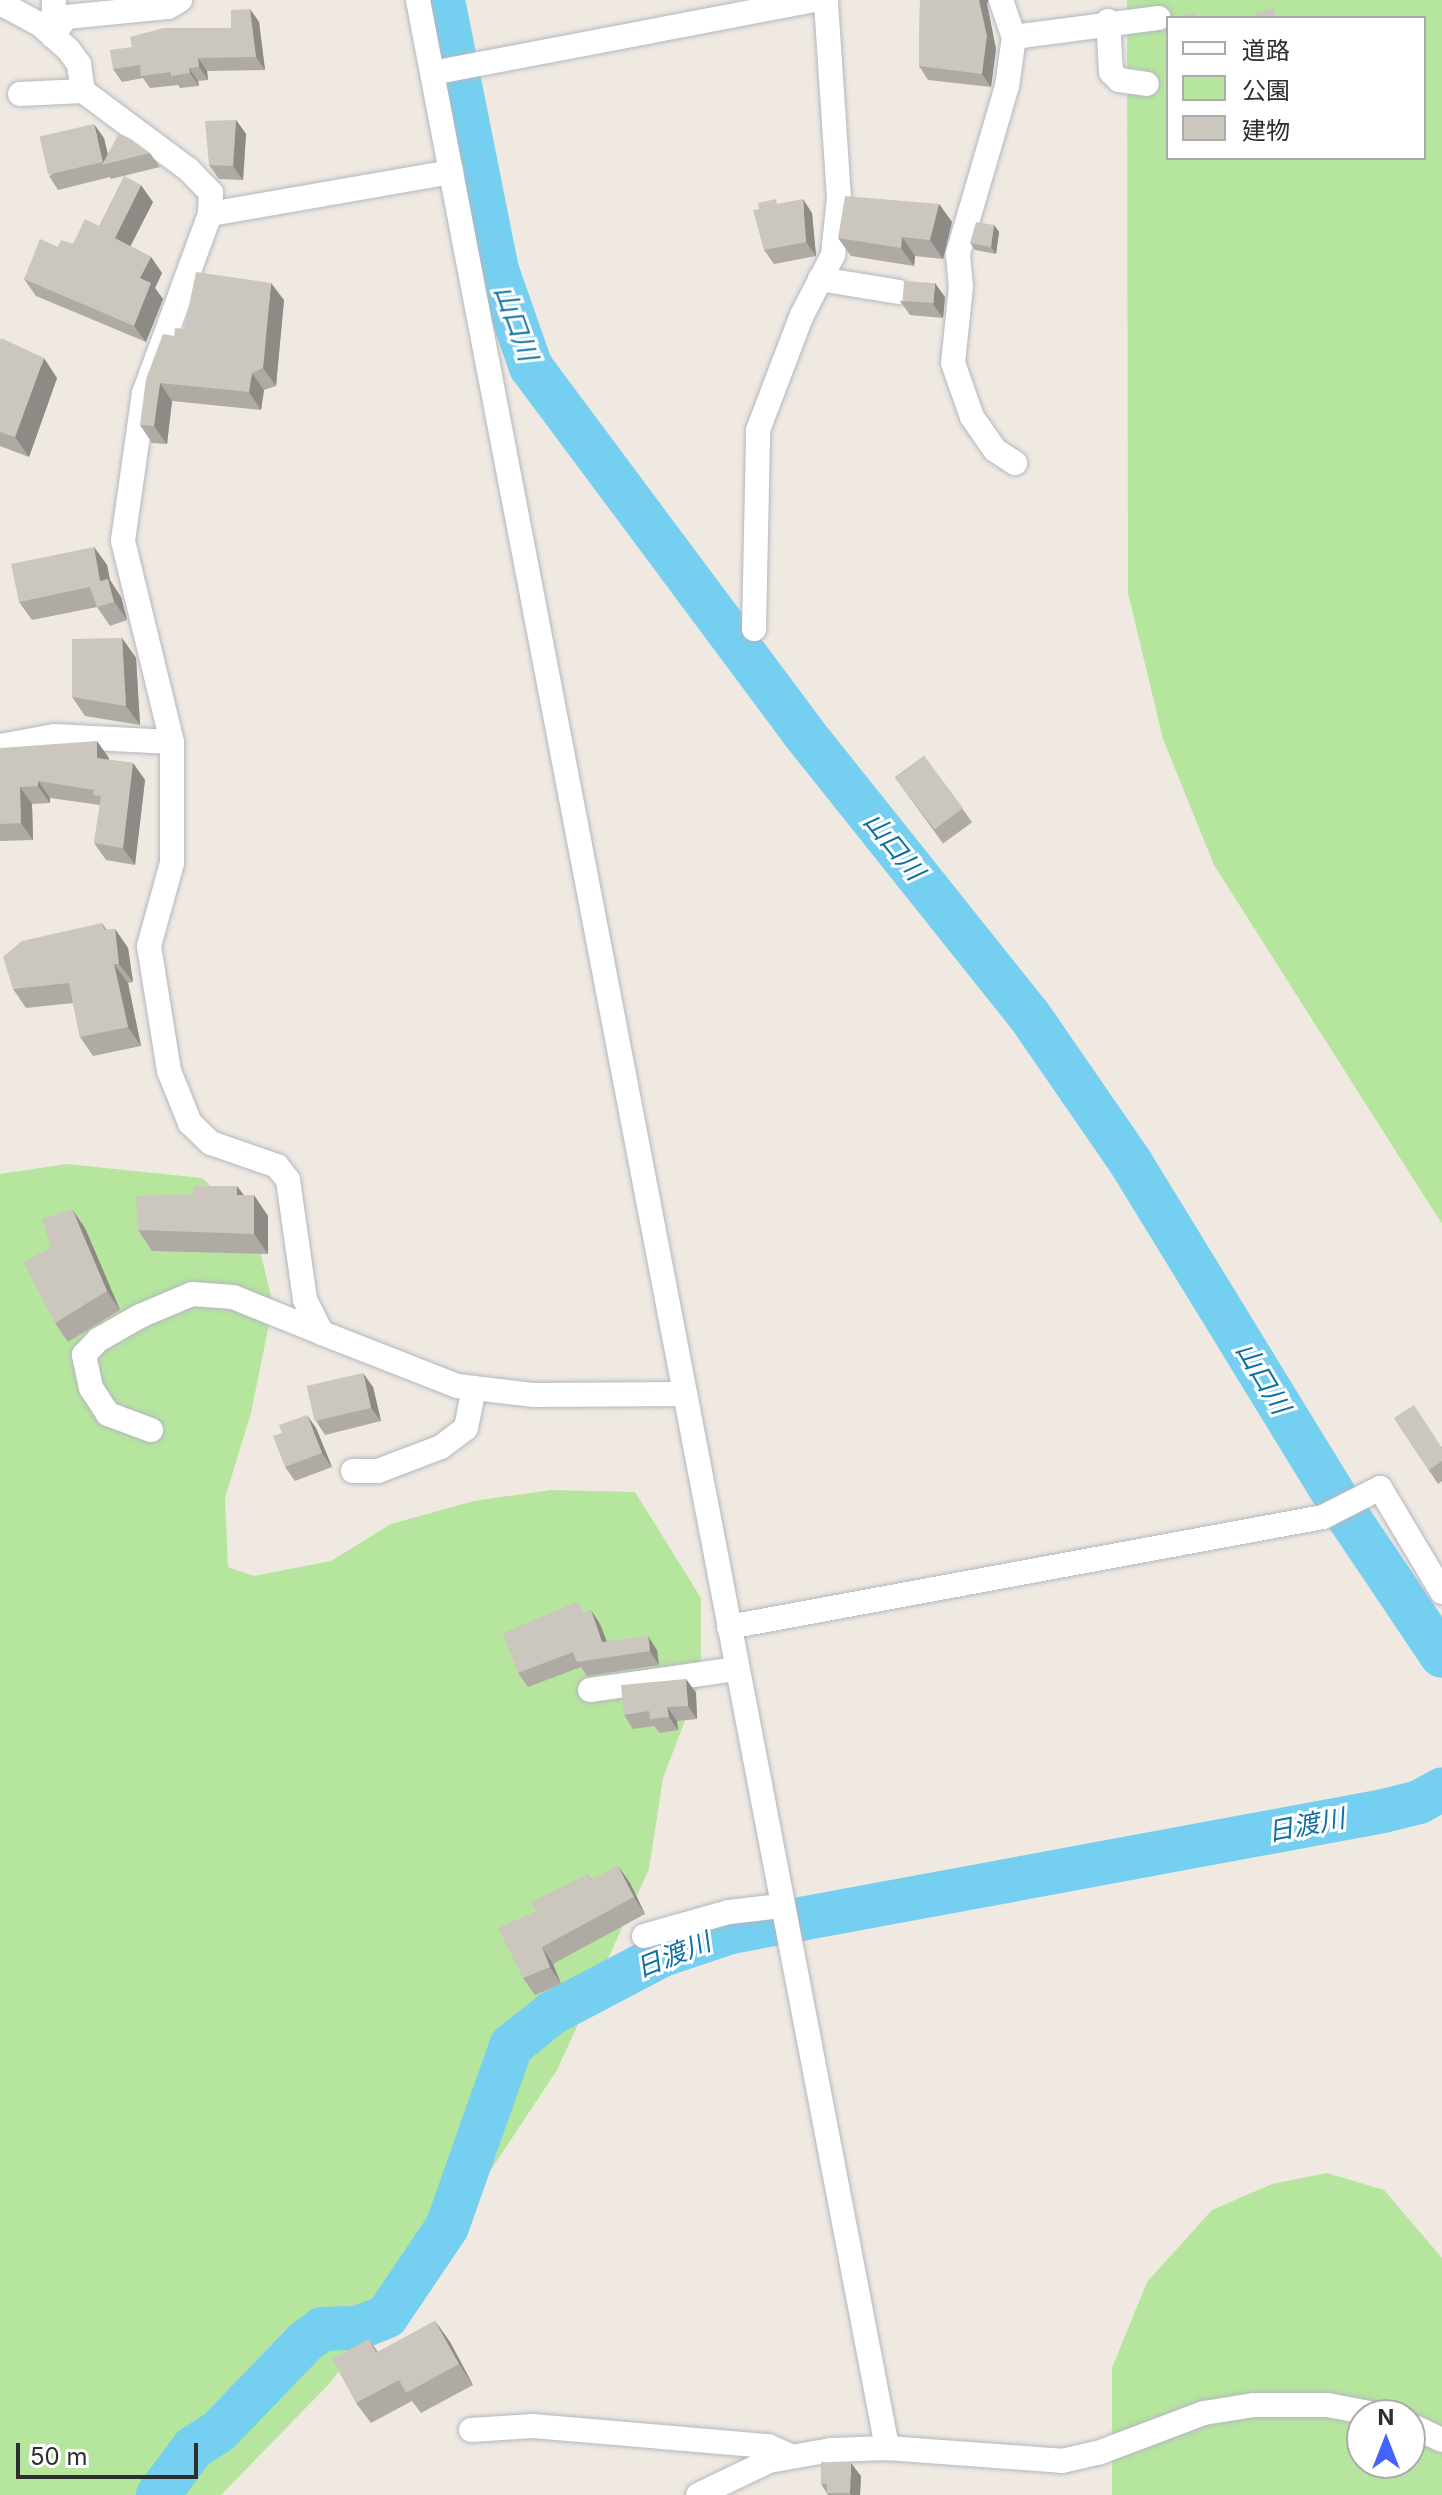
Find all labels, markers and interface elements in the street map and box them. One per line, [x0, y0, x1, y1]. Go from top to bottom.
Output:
legend [1166, 16, 1426, 160]
text: 道路 [1242, 36, 1290, 65]
text: 公園 [1242, 76, 1290, 105]
text: 建物 [1242, 116, 1290, 145]
water label: 山口川 [488, 281, 544, 365]
water label: 山口川 [857, 806, 931, 886]
water label: 山口川 [1230, 1337, 1296, 1419]
water label: 日渡川 [1265, 1802, 1347, 1848]
water label: 日渡川 [631, 1926, 715, 1984]
north arrow [1346, 2399, 1426, 2479]
text: N [1378, 2404, 1394, 2430]
scale bar [20, 2427, 202, 2477]
text: 50 m [30, 2442, 88, 2471]

